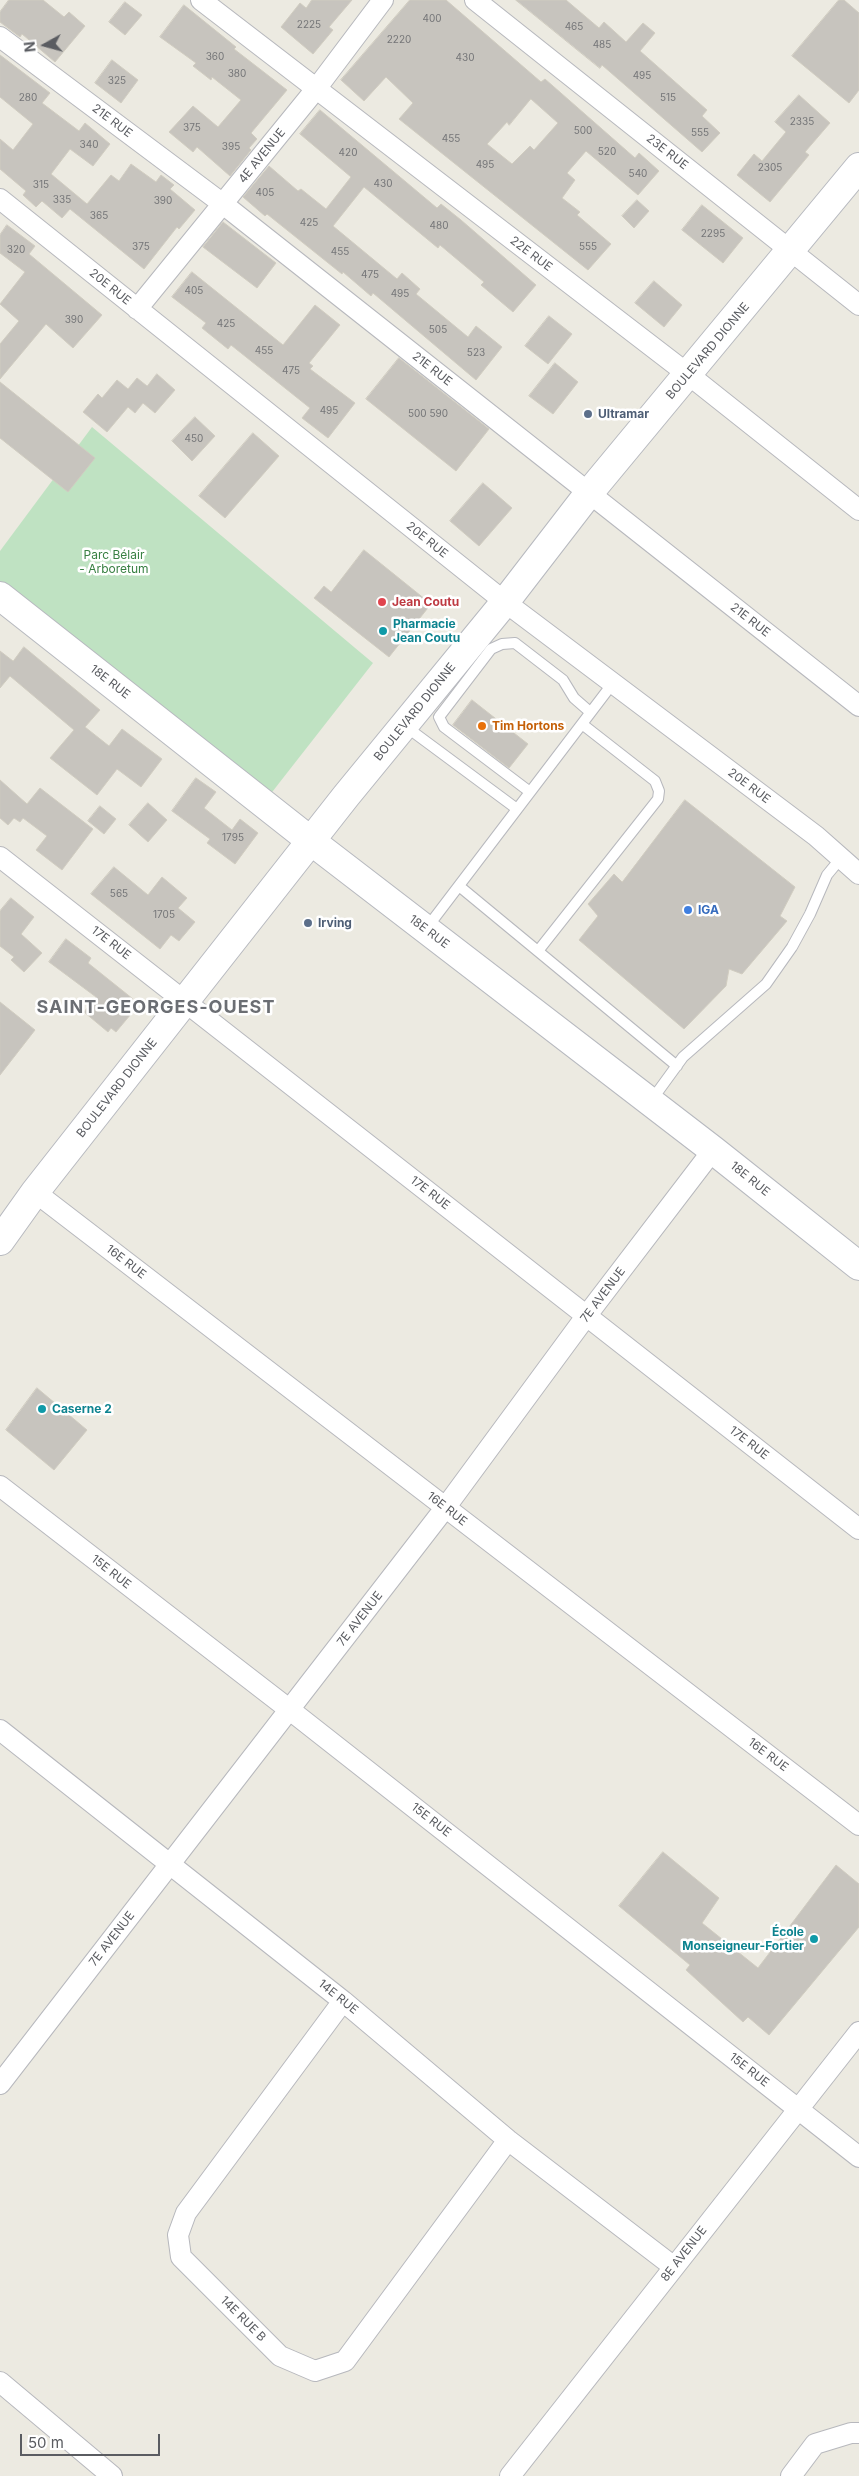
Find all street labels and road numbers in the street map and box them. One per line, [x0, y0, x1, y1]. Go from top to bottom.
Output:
street label: 21E RUE [89, 101, 135, 141]
street label: 4E AVENUE [235, 126, 289, 186]
street label: 23E RUE [643, 131, 691, 173]
street label: 22E RUE [507, 233, 555, 275]
street label: 20E RUE [86, 266, 134, 308]
street label: BOULEVARD DIONNE [663, 300, 753, 402]
street label: 21E RUE [409, 349, 455, 389]
street label: 20E RUE [403, 519, 451, 561]
street label: 21E RUE [727, 600, 773, 640]
street label: BOULEVARD DIONNE [371, 660, 459, 764]
street label: 18E RUE [87, 662, 133, 702]
street label: 20E RUE [725, 765, 773, 807]
street label: 18E RUE [406, 912, 452, 952]
street label: 17E RUE [88, 923, 134, 963]
street label: BOULEVARD DIONNE [74, 1036, 160, 1140]
street label: 18E RUE [727, 1159, 773, 1199]
street label: 17E RUE [407, 1173, 453, 1213]
street label: 16E RUE [103, 1242, 149, 1282]
street label: 7E AVENUE [578, 1265, 628, 1325]
street label: 17E RUE [726, 1423, 772, 1463]
street label: 16E RUE [424, 1489, 470, 1529]
street label: 15E RUE [88, 1552, 134, 1592]
street label: 7E AVENUE [334, 1589, 386, 1649]
street label: 16E RUE [745, 1735, 791, 1775]
street label: 15E RUE [408, 1800, 454, 1840]
street label: 7E AVENUE [86, 1909, 138, 1969]
street label: 14E RUE [315, 1977, 361, 2017]
street label: 15E RUE [726, 2050, 772, 2090]
street label: 8E AVENUE [658, 2224, 710, 2284]
street label: 14E RUE B [217, 2293, 269, 2345]

